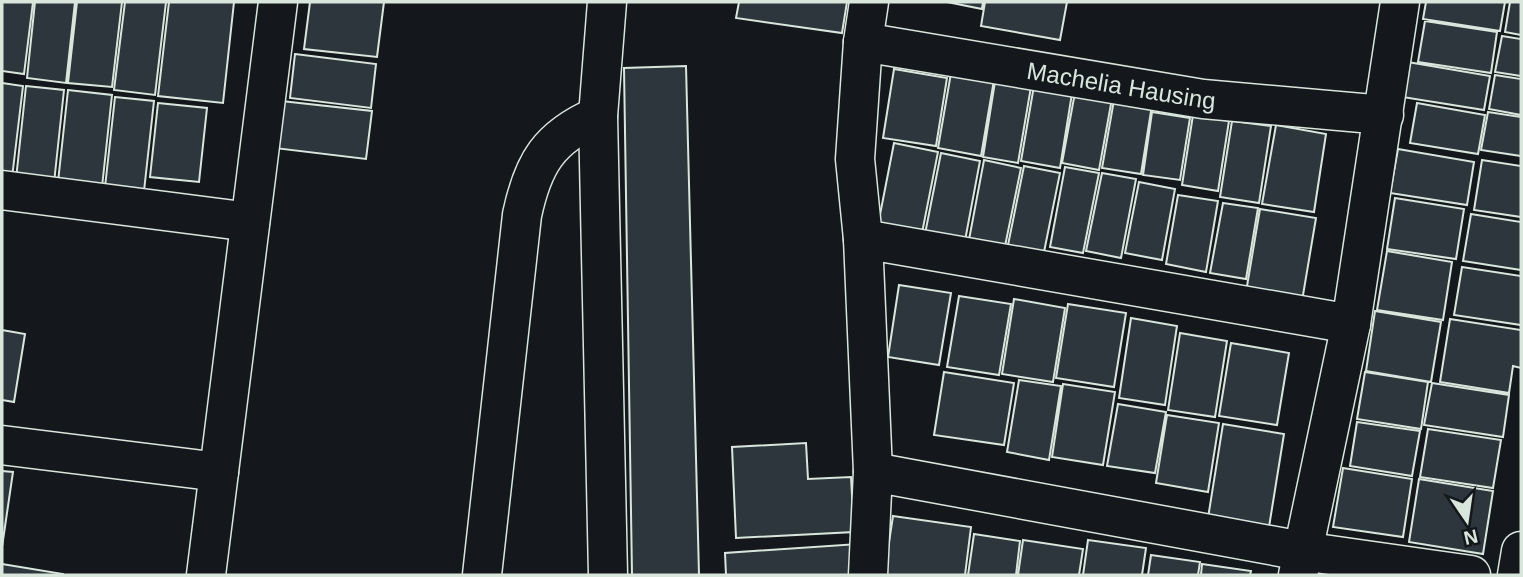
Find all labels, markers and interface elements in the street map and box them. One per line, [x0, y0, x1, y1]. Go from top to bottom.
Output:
street label: Machelia Hausing [1025, 56, 1217, 114]
north arrow [1432, 486, 1502, 556]
text: N [1462, 525, 1480, 549]

